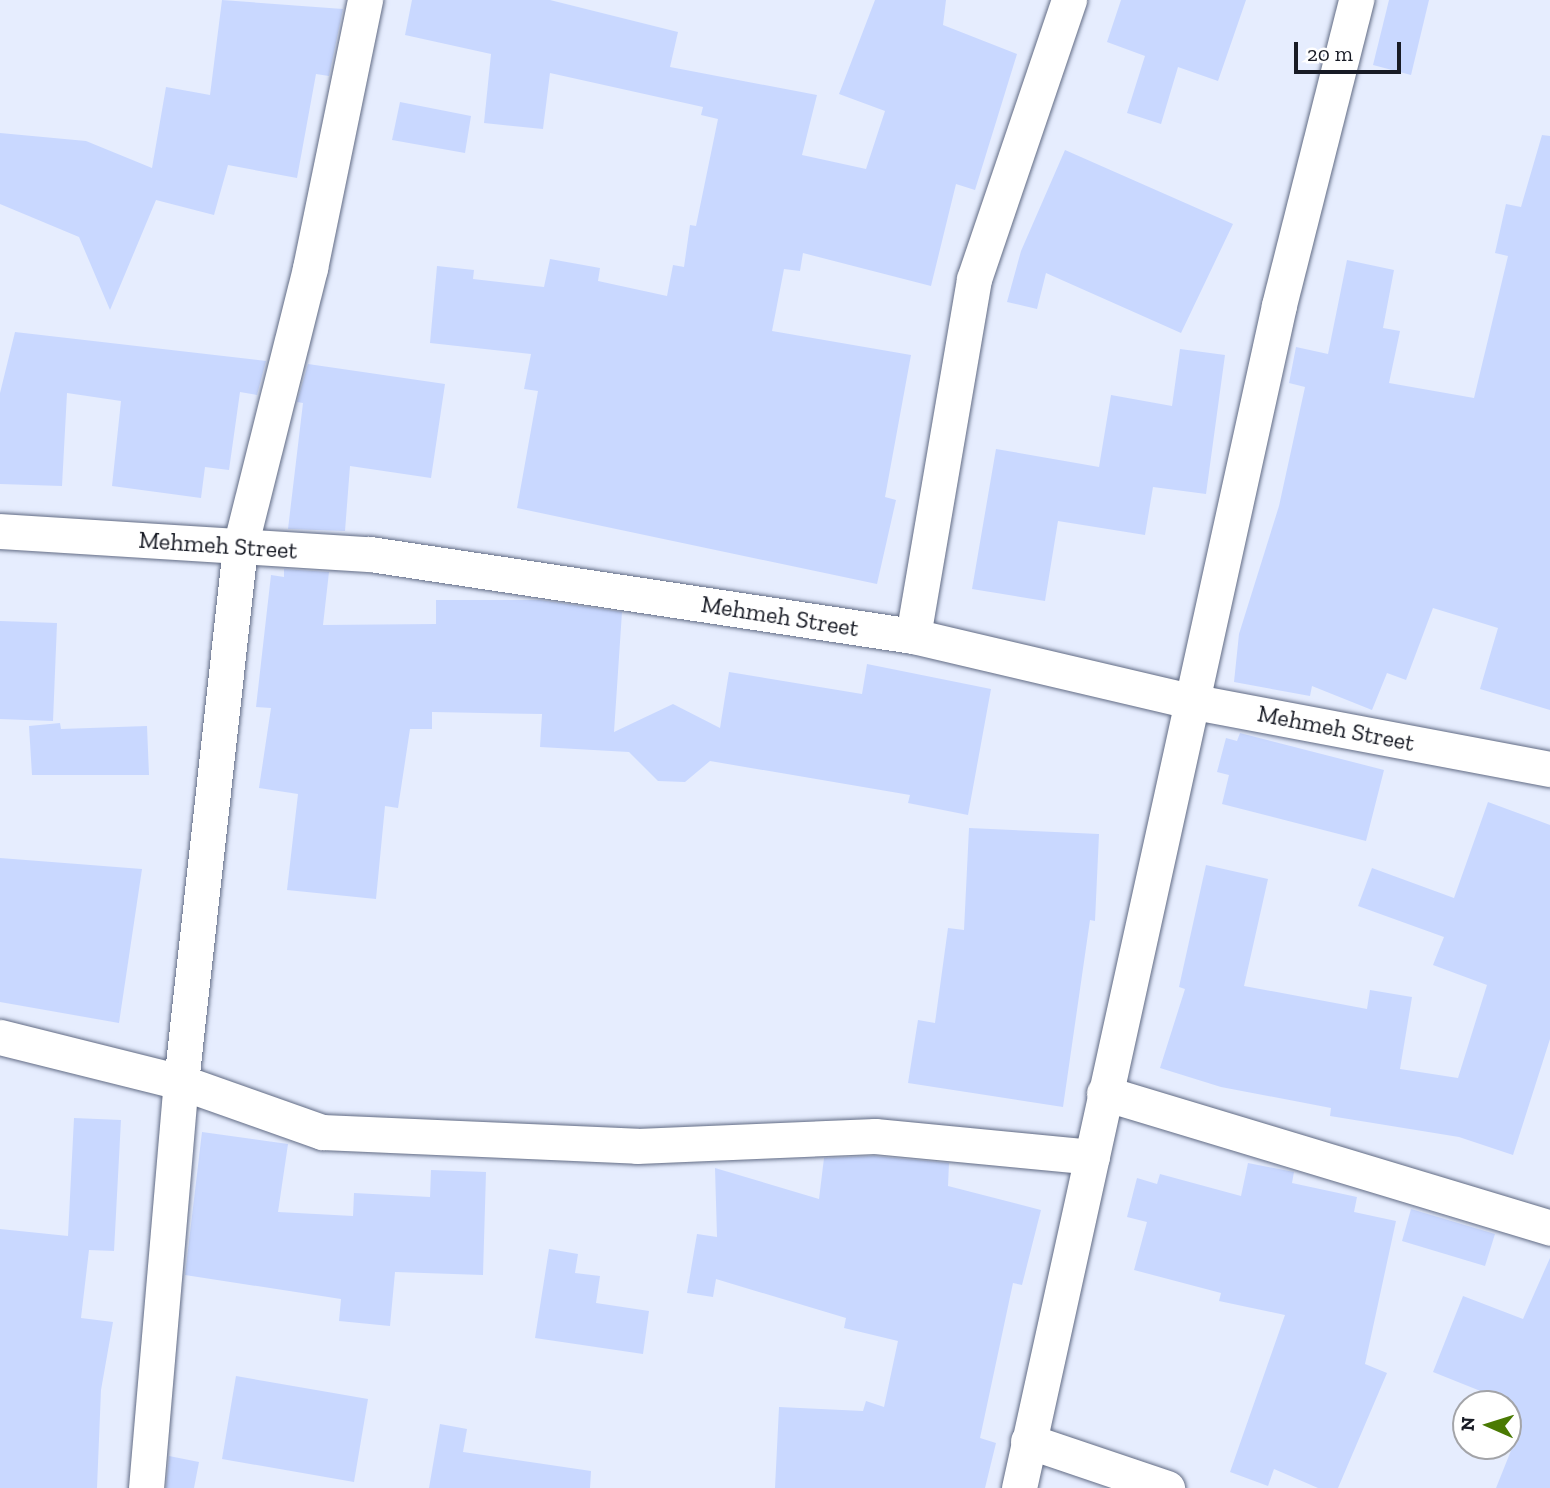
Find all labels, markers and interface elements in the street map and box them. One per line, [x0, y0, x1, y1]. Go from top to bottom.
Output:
scale bar [1298, 28, 1405, 72]
text: 20 m [1307, 41, 1353, 66]
street label: Mehmeh Street [137, 525, 299, 565]
street label: Mehmeh Street [699, 589, 861, 643]
street label: Mehmeh Street [1255, 699, 1417, 757]
north arrow [1452, 1390, 1522, 1460]
text: N [1456, 1416, 1479, 1432]

